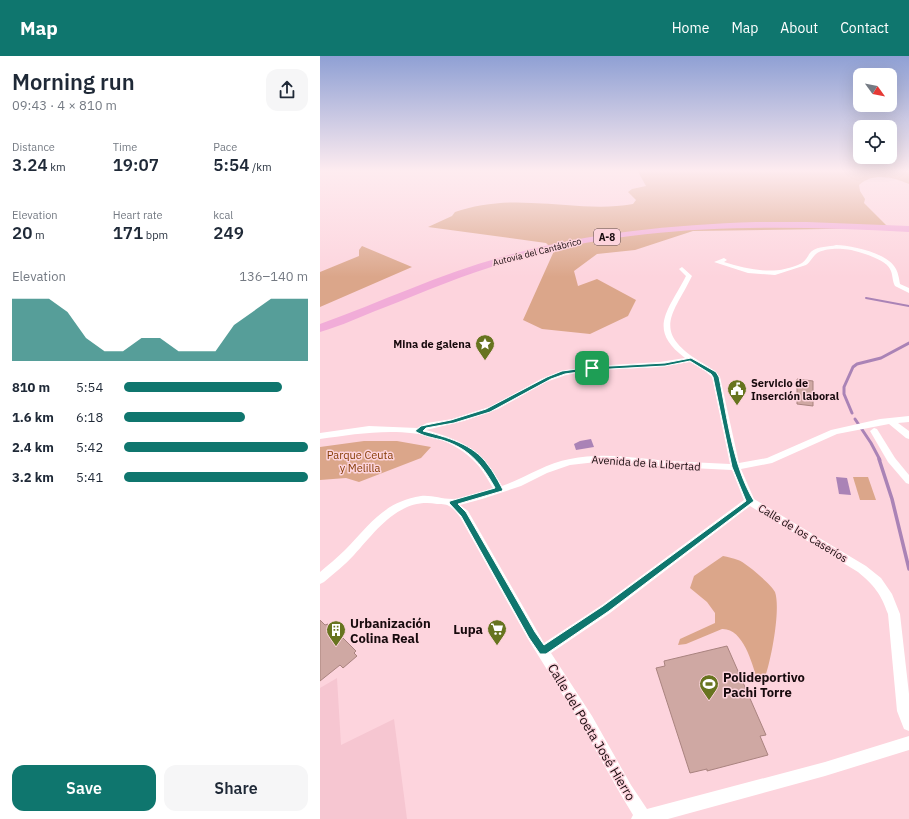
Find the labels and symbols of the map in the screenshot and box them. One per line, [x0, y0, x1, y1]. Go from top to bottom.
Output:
north arrow [853, 68, 897, 112]
road number: A-8 [594, 229, 620, 245]
street label: Autovía del Cantábrico [491, 235, 582, 268]
place icon: Mina de galena [474, 333, 496, 361]
place label: Mina de galena [393, 337, 471, 351]
pin [575, 351, 609, 385]
place label: Servicio de Inserción laboral [751, 376, 840, 403]
public building icon: Servicio de Inserción laboral [726, 378, 748, 406]
park label: Parque Ceuta y Melilla [327, 448, 393, 475]
street label: Avenida de la Libertad [591, 452, 701, 474]
street label: Calle de los Caseríos [756, 501, 850, 565]
place label: Urbanización Colina Real [350, 615, 431, 647]
supermarket icon: Lupa [486, 618, 508, 646]
building icon: Urbanización Colina Real [325, 619, 347, 647]
place label: Lupa [453, 621, 483, 638]
street label: Calle del Poeta José Hierro [544, 661, 639, 804]
place label: Polideportivo Pachi Torre [723, 669, 805, 701]
sports icon: Polideportivo Pachi Torre [698, 673, 720, 701]

